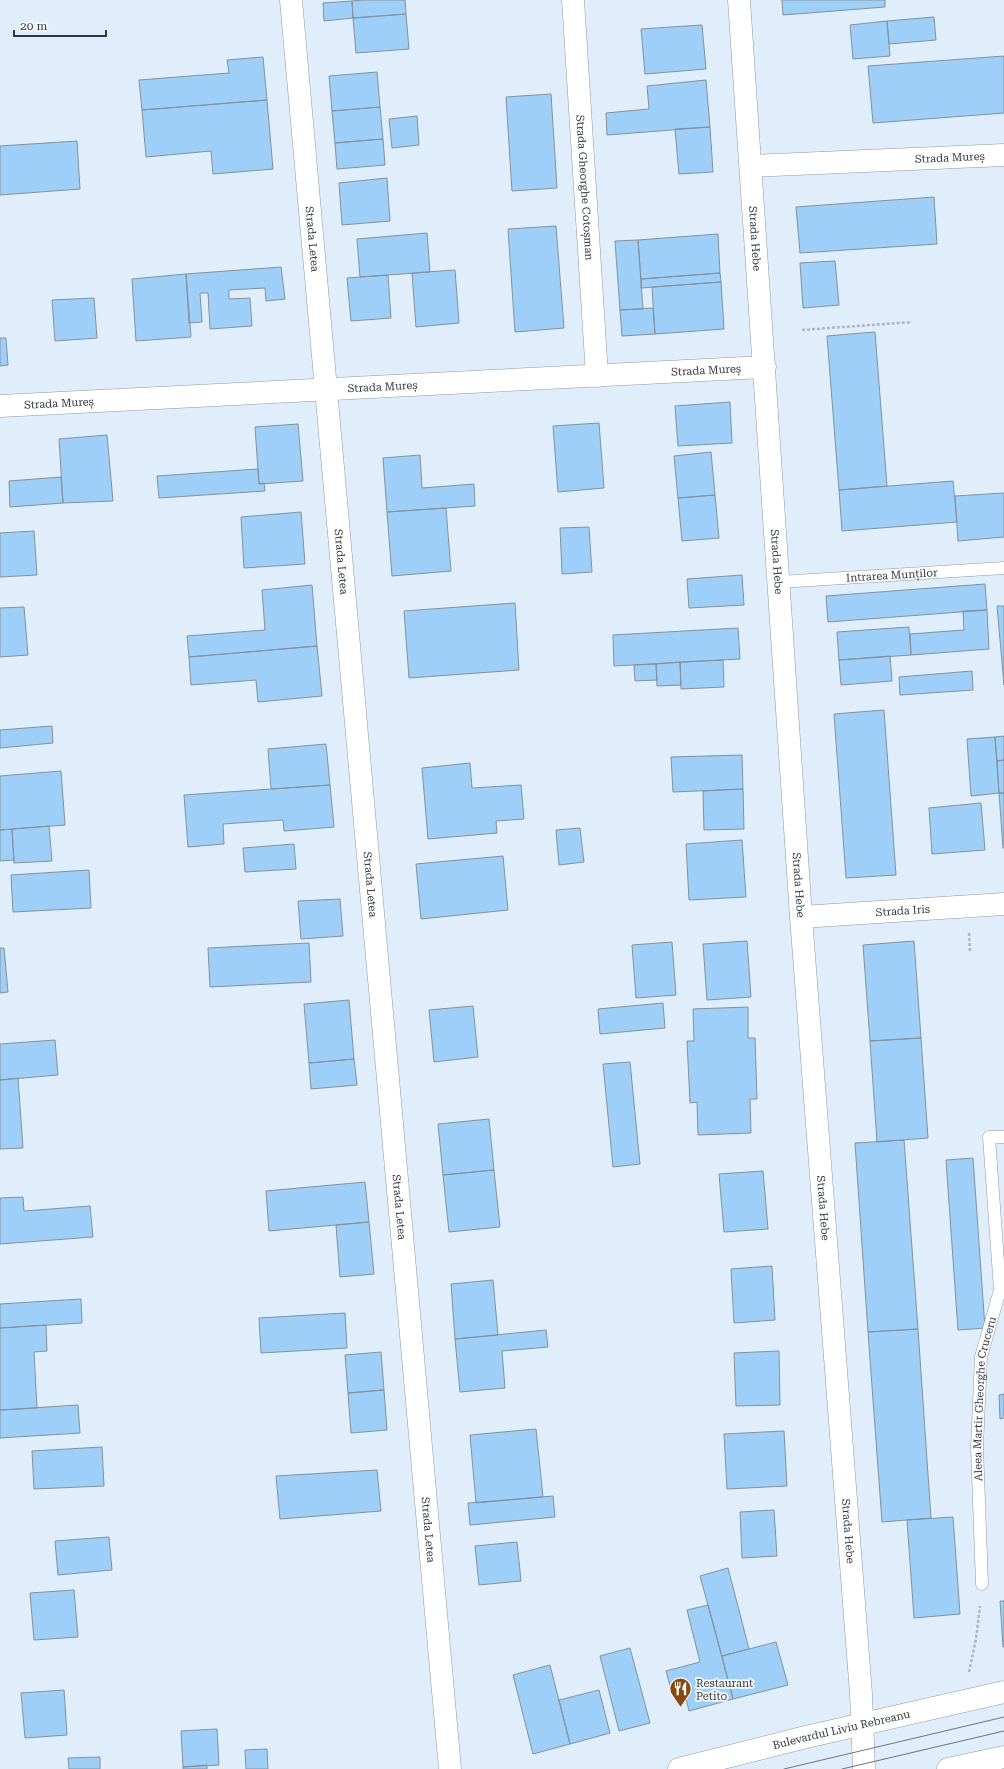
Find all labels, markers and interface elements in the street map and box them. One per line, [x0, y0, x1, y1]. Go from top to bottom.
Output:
scale bar [14, 12, 106, 38]
text: 20 m [20, 19, 47, 33]
street label: Strada Gheorghe Cotoșman [573, 114, 596, 261]
street label: Strada Mureș [915, 150, 985, 166]
street label: Strada Letea [303, 206, 321, 273]
street label: Strada Hebe [746, 206, 763, 271]
street label: Strada Mureș [671, 362, 741, 379]
street label: Strada Mureș [347, 379, 418, 395]
street label: Strada Mureș [24, 395, 94, 412]
street label: Strada Letea [332, 528, 350, 595]
street label: Strada Hebe [768, 529, 785, 595]
street label: Intrarea Munților [846, 566, 938, 585]
street label: Strada Letea [361, 851, 379, 918]
street label: Strada Hebe [790, 852, 807, 918]
street label: Strada Iris [875, 903, 930, 919]
street label: Strada Letea [390, 1174, 408, 1241]
street label: Strada Hebe [814, 1175, 832, 1241]
street label: Aleea Martir Gheorghe Cruceru [971, 1315, 999, 1481]
street label: Strada Letea [419, 1496, 437, 1563]
street label: Strada Hebe [839, 1498, 857, 1564]
restaurant icon: Restaurant Petito [668, 1676, 694, 1709]
place label: Restaurant Petito [696, 1677, 753, 1703]
street label: Bulevardul Liviu Rebreanu [771, 1708, 911, 1752]

